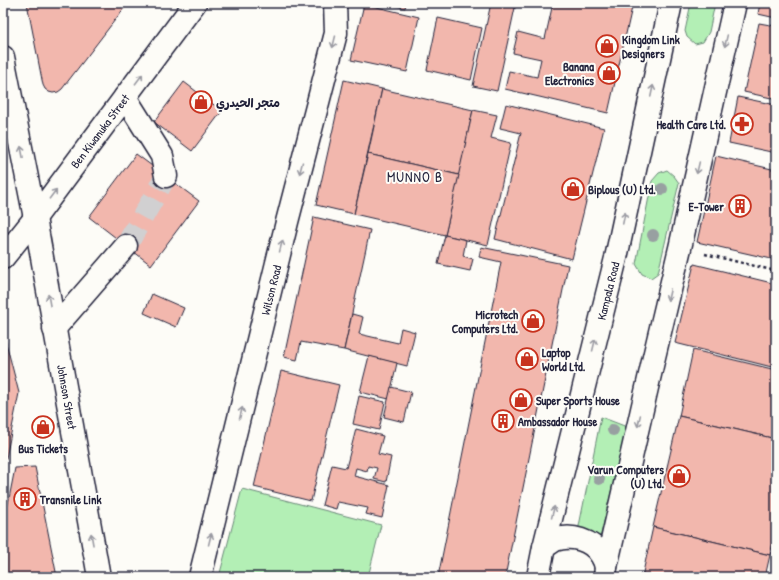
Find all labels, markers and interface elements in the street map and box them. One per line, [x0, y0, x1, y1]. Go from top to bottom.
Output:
place label: Kingdom Link Designers [622, 31, 680, 63]
shop icon: Kingdom Link Designers [594, 33, 620, 59]
one-way arrow [722, 34, 730, 47]
one-way arrow [329, 35, 337, 48]
place label: Banana Electronics [545, 58, 594, 89]
shop icon: Banana Electronics [596, 60, 622, 86]
one-way arrow [135, 73, 143, 84]
one-way arrow [648, 85, 656, 98]
shop icon: متجر الحيدري [188, 89, 214, 115]
street label: Ben Kiwanuka Street [66, 90, 134, 172]
place label: متجر الحيدري [216, 94, 280, 112]
pharmacy icon: Health Care Ltd. [729, 111, 755, 137]
place label: Health Care Ltd. [657, 116, 726, 133]
one-way arrow [17, 146, 25, 159]
one-way arrow [297, 161, 304, 174]
one-way arrow [693, 161, 701, 174]
district label: MUNNO B [387, 167, 443, 186]
shop icon: Biplous (U) Ltd. [560, 176, 586, 202]
place label: Biplous (U) Ltd. [588, 181, 656, 199]
one-way arrow [48, 189, 57, 200]
building icon: E-Tower [727, 193, 753, 219]
place label: E-Tower [688, 198, 724, 215]
one-way arrow [621, 212, 629, 225]
one-way arrow [278, 240, 286, 253]
street label: Kampala Road [593, 260, 623, 322]
street label: Wilson Road [257, 263, 285, 317]
one-way arrow [664, 288, 672, 301]
one-way arrow [45, 294, 53, 307]
place label: Microtech Computers Ltd. [452, 306, 519, 338]
shop icon: Microtech Computers Ltd. [520, 308, 546, 334]
one-way arrow [591, 338, 599, 351]
place label: Laptop World Ltd. [542, 344, 586, 375]
shop icon: Laptop World Ltd. [514, 346, 540, 372]
street label: Johnson Street [53, 363, 81, 431]
shop icon: Super Sports House [508, 387, 534, 413]
place label: Super Sports House [536, 392, 620, 410]
one-way arrow [237, 407, 245, 420]
building icon: Ambassador House [490, 408, 516, 434]
place label: Ambassador House [518, 413, 597, 430]
shop icon: Bus Tickets [30, 414, 56, 440]
one-way arrow [635, 414, 643, 427]
place label: Bus Tickets [18, 440, 68, 457]
place label: Varun Computers (U) Ltd. [587, 461, 664, 492]
shop icon: Varun Computers (U) Ltd. [666, 463, 692, 489]
building icon: Transnile Link [12, 486, 38, 512]
place label: Transnile Link [39, 491, 101, 508]
one-way arrow [550, 505, 557, 518]
one-way arrow [88, 532, 96, 545]
one-way arrow [206, 533, 214, 546]

